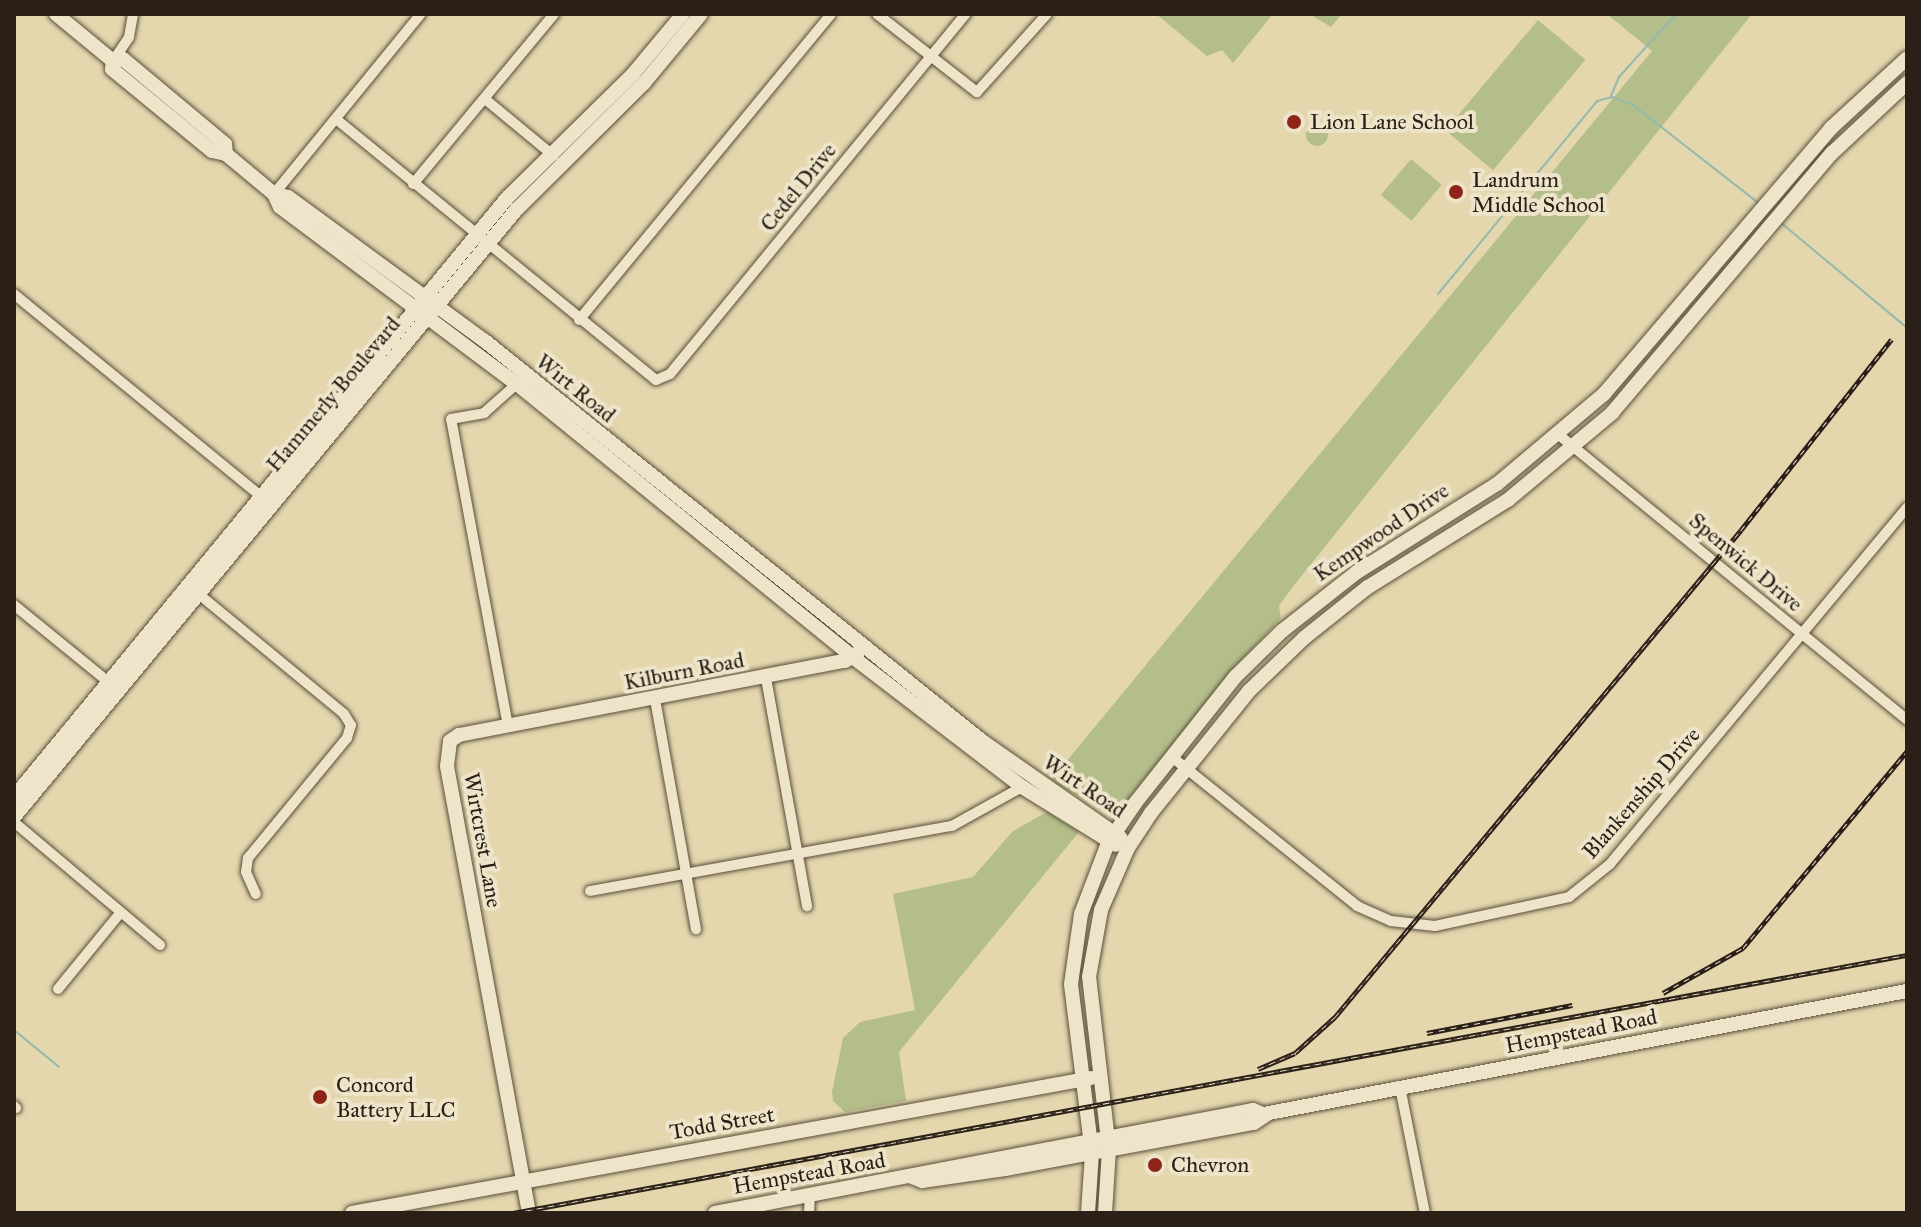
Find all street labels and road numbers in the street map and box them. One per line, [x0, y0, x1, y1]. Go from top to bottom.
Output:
street label: Cedel Drive [754, 138, 842, 236]
street label: Hammerly Boulevard [260, 311, 406, 477]
street label: Wirt Road [531, 348, 621, 428]
street label: Kempwood Drive [1308, 477, 1454, 587]
street label: Spenwick Drive [1684, 507, 1808, 617]
street label: Kilburn Road [622, 646, 746, 696]
street label: Blankenship Drive [1577, 722, 1705, 864]
street label: Wirt Road [1038, 749, 1132, 823]
street label: Wirtcrest Lane [458, 770, 508, 910]
street label: Hempstead Road [1503, 1003, 1659, 1059]
street label: Todd Street [668, 1101, 776, 1145]
street label: Hempstead Road [731, 1147, 887, 1199]

